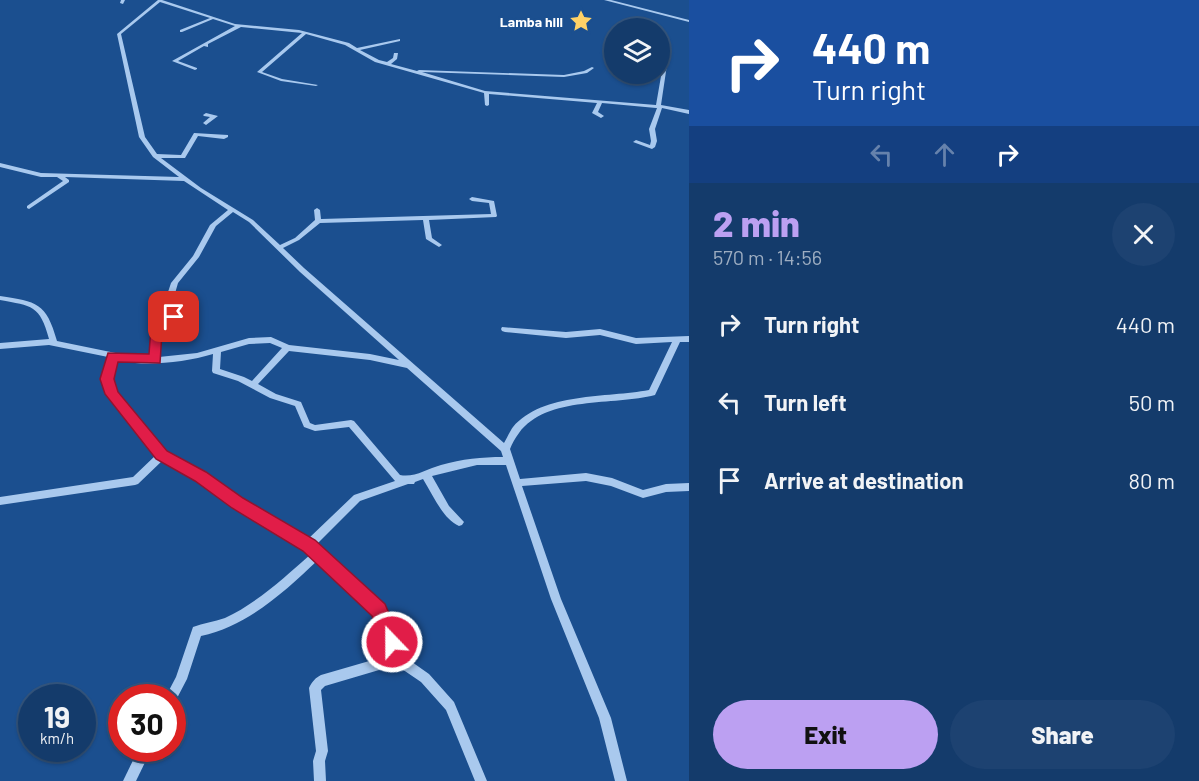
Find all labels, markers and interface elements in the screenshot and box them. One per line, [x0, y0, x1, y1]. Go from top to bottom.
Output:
place icon: Lamba hill [568, 8, 594, 34]
place label: Lamba hill [500, 13, 563, 30]
map controls [604, 18, 670, 84]
button: layers [604, 18, 670, 84]
text: 440 m [812, 22, 930, 72]
icon: right [713, 24, 791, 102]
text: Turn right [812, 73, 926, 105]
icon: left [865, 138, 898, 171]
icon: ahead [928, 138, 961, 171]
icon: right [991, 138, 1024, 171]
text: 2 min [713, 201, 800, 244]
button: close [1112, 203, 1175, 266]
text: 570 m · 14:56 [713, 245, 822, 269]
pin [148, 291, 199, 342]
icon: arrive [157, 300, 190, 333]
icon: right [713, 308, 746, 341]
text: Turn right [764, 311, 859, 337]
text: 440 m [1116, 311, 1175, 337]
icon: left [713, 386, 746, 419]
text: Turn left [764, 389, 847, 415]
text: 50 m [1129, 389, 1175, 415]
icon: arrive [713, 464, 746, 497]
text: Arrive at destination [764, 467, 963, 493]
text: 80 m [1129, 467, 1175, 493]
position arrow [360, 610, 424, 674]
speed limit sign: 30 [108, 684, 186, 762]
text: 19 [44, 698, 70, 734]
button: Exit [713, 700, 938, 769]
button: Share [950, 700, 1175, 769]
text: km/h [40, 729, 74, 747]

